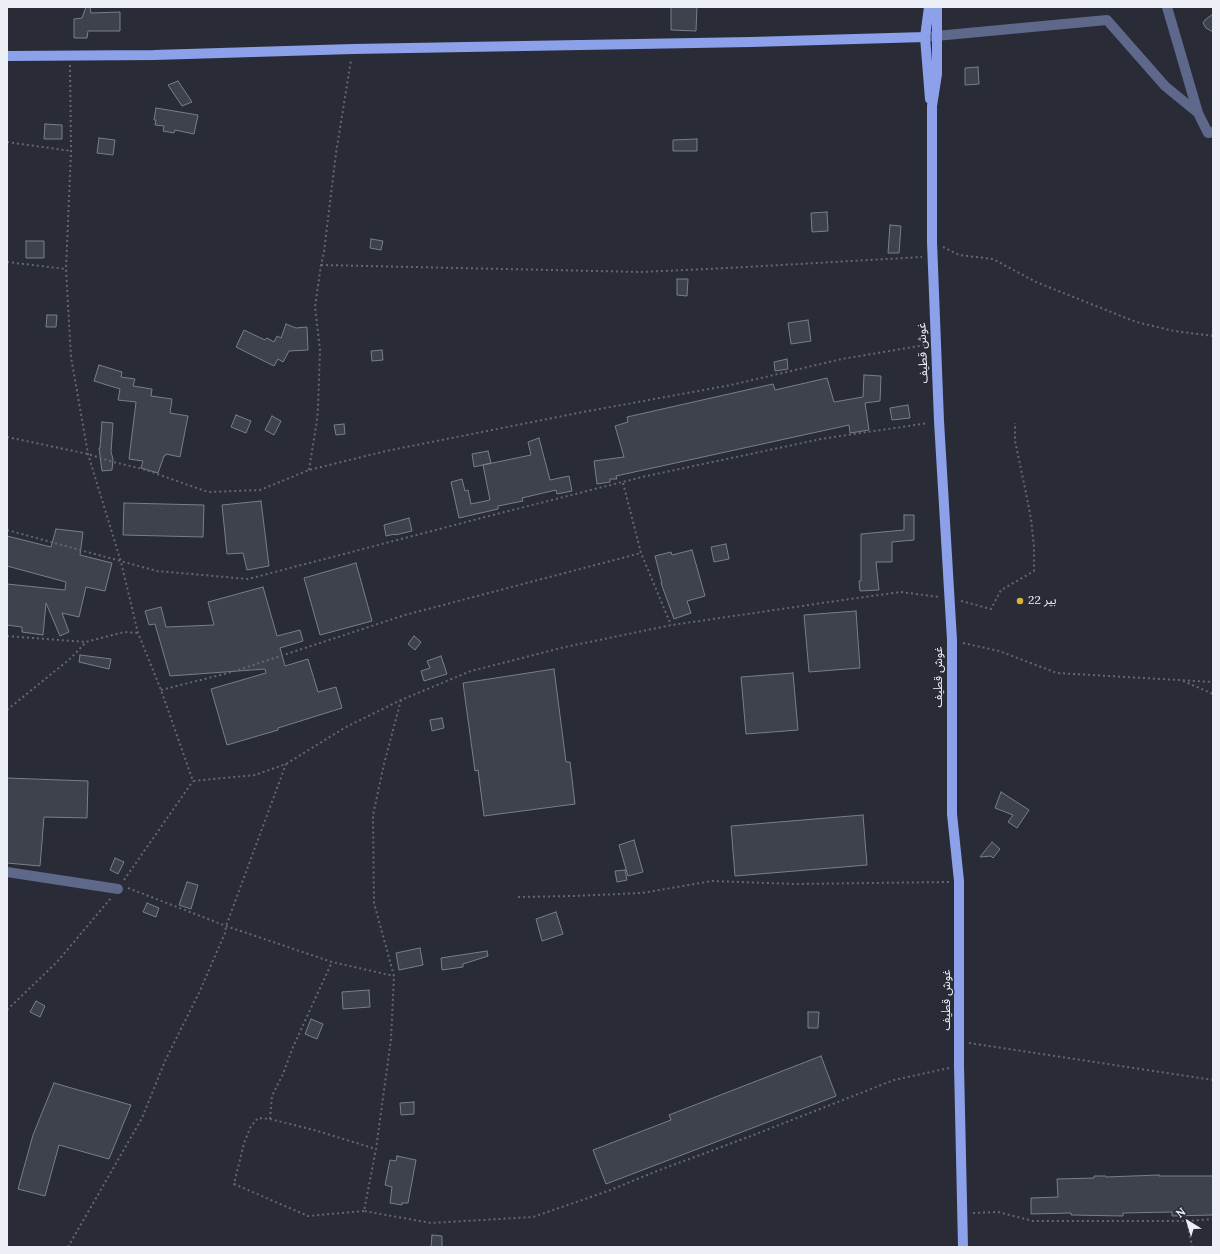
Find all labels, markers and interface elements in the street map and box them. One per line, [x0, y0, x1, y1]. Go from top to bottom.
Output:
street label: غوش قطيف [915, 322, 931, 384]
place label: بير 22 [1028, 594, 1056, 608]
marker: بير 22 [1015, 596, 1025, 606]
street label: غوش قطيف [932, 647, 946, 707]
street label: غوش قطيف [940, 970, 954, 1030]
north arrow [1168, 1202, 1208, 1242]
text: N [1173, 1204, 1188, 1221]

